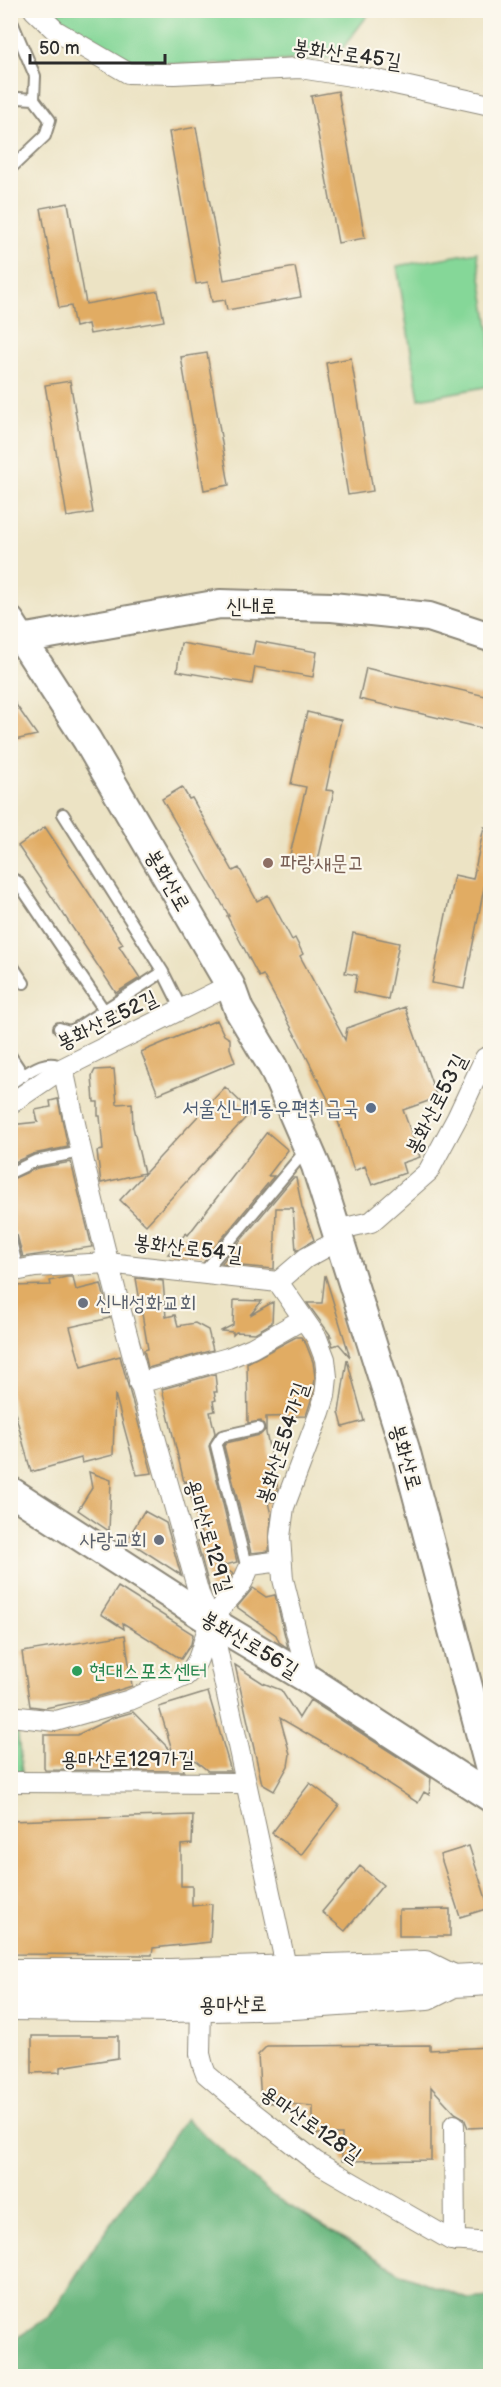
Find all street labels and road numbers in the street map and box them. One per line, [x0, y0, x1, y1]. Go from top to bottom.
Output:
street label: 봉화산로45길 [291, 35, 403, 74]
street label: 신내로 [226, 594, 276, 619]
street label: 봉화산로 [140, 845, 195, 916]
street label: 봉화산로52길 [53, 985, 162, 1056]
street label: 봉화산로53길 [400, 1050, 472, 1159]
street label: 봉화산로54길 [132, 1229, 244, 1268]
street label: 봉화산로54가길 [251, 1379, 314, 1507]
street label: 봉화산로 [384, 1421, 427, 1493]
street label: 용마산로129길 [179, 1476, 238, 1596]
street label: 봉화산로56길 [196, 1606, 303, 1683]
street label: 용마산로129가길 [61, 1747, 195, 1772]
street label: 용마산로 [199, 1991, 267, 2018]
street label: 용마산로128길 [256, 2081, 366, 2168]

